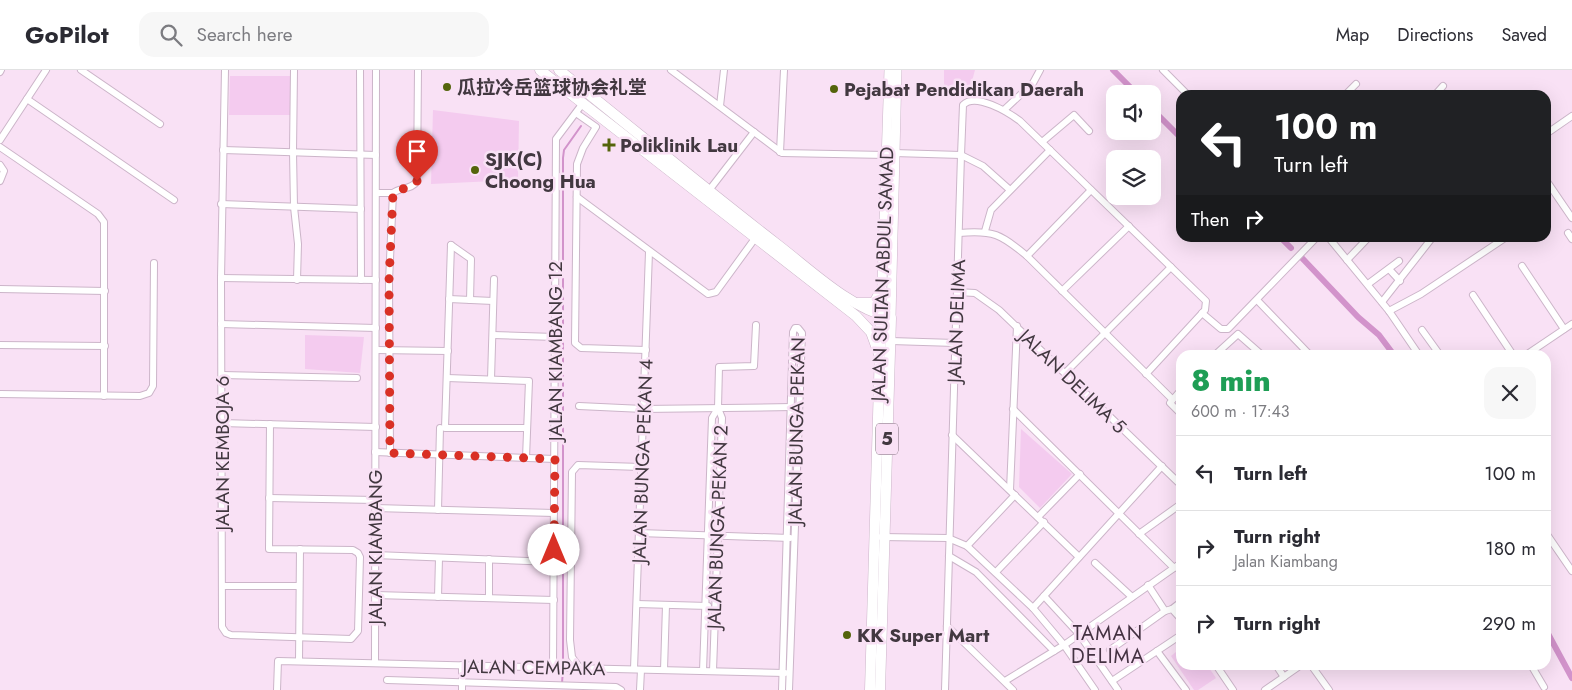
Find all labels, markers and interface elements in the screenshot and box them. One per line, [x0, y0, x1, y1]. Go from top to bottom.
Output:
search box [139, 12, 489, 57]
text: GoPilot [25, 17, 109, 52]
icon: search [157, 21, 185, 49]
text: Search here [197, 21, 293, 48]
text: Map [1336, 22, 1369, 48]
text: Directions [1397, 22, 1473, 48]
text: Saved [1501, 22, 1547, 48]
place label: 瓜拉冷岳篮球协会礼堂 [457, 74, 647, 101]
place label: Pejabat Pendidikan Daerah [844, 76, 1084, 103]
marker: 瓜拉冷岳篮球协会礼堂 [441, 81, 453, 93]
marker: Pejabat Pendidikan Daerah [828, 83, 840, 95]
map controls [1106, 85, 1161, 205]
button: sound [1106, 85, 1161, 140]
text: 100 m [1274, 102, 1377, 152]
icon: left [1191, 110, 1256, 175]
pin [396, 130, 438, 181]
place label: Poliklinik Lau [620, 132, 738, 159]
icon: arrive [403, 137, 431, 165]
marker: Poliklinik Lau [602, 138, 616, 152]
place label: SJK(C) Choong Hua [485, 146, 596, 195]
street label: JALAN SULTAN ABDUL SAMAD [864, 146, 900, 405]
text: Turn left [1274, 148, 1348, 180]
button: layers [1106, 150, 1161, 205]
marker: SJK(C) Choong Hua [469, 164, 481, 176]
icon: right [1240, 205, 1268, 233]
text: Then [1191, 206, 1230, 233]
street label: JALAN DELIMA [941, 258, 972, 386]
street label: JALAN KIAMBANG 12 [542, 261, 569, 444]
street label: JALAN DELIMA 5 [1011, 321, 1132, 440]
street label: JALAN BUNGA PEKAN [781, 337, 812, 528]
street label: JALAN BUNGA PEKAN 4 [625, 358, 660, 567]
text: 8 min [1191, 359, 1271, 402]
button: close [1484, 367, 1536, 419]
street label: JALAN KEMBOJA 6 [209, 375, 236, 534]
text: 600 m · 17:43 [1191, 400, 1290, 423]
road number: 5 [876, 424, 898, 454]
street label: JALAN BUNGA PEKAN 2 [700, 425, 735, 633]
icon: left [1191, 459, 1219, 487]
text: Turn left [1234, 460, 1307, 487]
text: 100 m [1484, 460, 1536, 487]
street label: JALAN KIAMBANG [362, 470, 389, 627]
position arrow [527, 523, 579, 575]
text: Turn right [1234, 523, 1320, 550]
icon: right [1191, 534, 1219, 562]
text: 180 m [1485, 535, 1536, 562]
text: Jalan Kiambang [1234, 550, 1338, 573]
icon: right [1191, 609, 1219, 637]
text: Turn right [1234, 610, 1320, 637]
text: 290 m [1482, 610, 1536, 637]
district label: TAMAN DELIMA [1071, 619, 1145, 671]
place label: KK Super Mart [857, 622, 989, 649]
marker: KK Super Mart [841, 629, 853, 641]
street label: JALAN CEMPAKA [459, 653, 606, 682]

